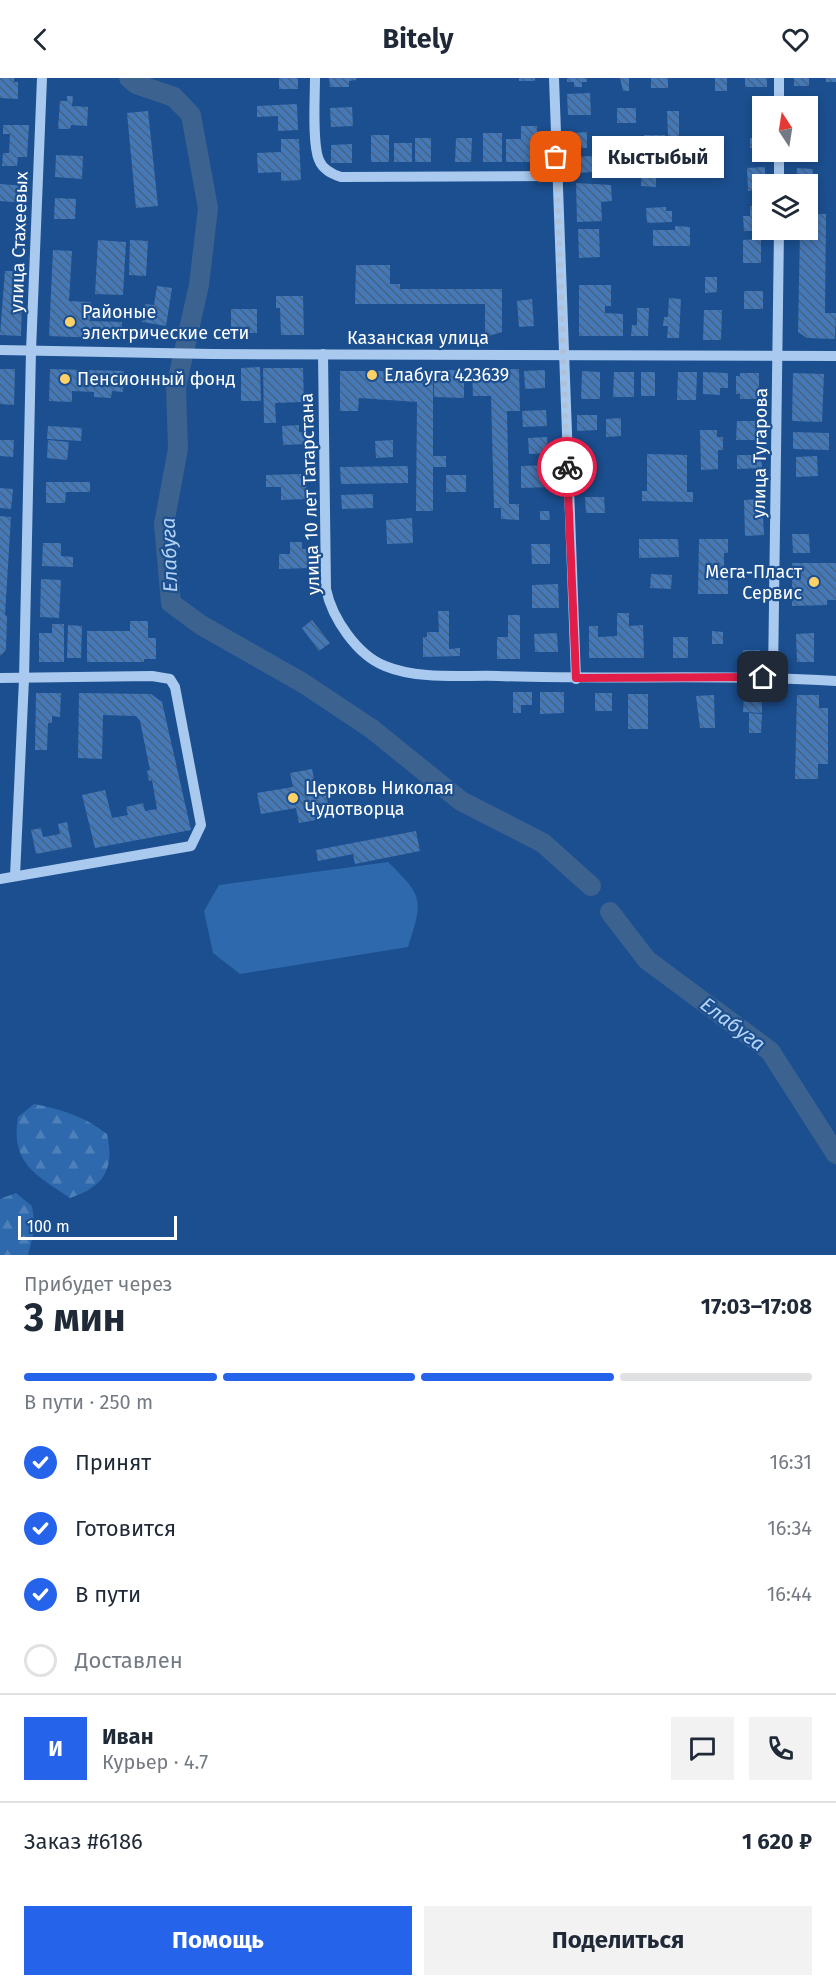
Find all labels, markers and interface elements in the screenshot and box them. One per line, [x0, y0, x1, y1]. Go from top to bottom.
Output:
icon: back [24, 23, 57, 56]
text: Bitely [383, 23, 453, 55]
icon: heart [779, 23, 812, 56]
north arrow [752, 96, 818, 162]
map controls [752, 96, 818, 240]
pin [530, 131, 581, 182]
callout: Кыстыбый [592, 136, 724, 178]
icon: bag [539, 140, 572, 173]
text: Кыстыбый [608, 145, 708, 169]
street label: улица Стахеевых [6, 171, 32, 313]
button: layers [752, 174, 818, 240]
place label: Районые электрические сети [82, 301, 249, 344]
marker: Районые электрические сети [63, 315, 77, 329]
street label: Казанская улица [347, 327, 489, 349]
place label: Елабуга 423639 [384, 364, 509, 386]
place label: Пенсионный фонд [77, 368, 236, 390]
marker: Елабуга 423639 [365, 368, 379, 382]
marker: Пенсионный фонд [58, 372, 72, 386]
street label: улица Тугарова [748, 388, 772, 518]
street label: улица 10 лет Татарстана [295, 393, 325, 595]
courier [537, 437, 597, 497]
icon: bike [551, 451, 584, 484]
water label: Елабуга [156, 517, 182, 593]
place label: Мега-Пласт Сервис [705, 561, 803, 604]
marker: Мега-Пласт Сервис [807, 575, 821, 589]
pin [737, 651, 788, 702]
icon: home [746, 660, 779, 693]
place label: Церковь Николая Чудотворца [305, 777, 454, 820]
marker: Церковь Николая Чудотворца [286, 791, 300, 805]
water label: Елабуга [696, 992, 770, 1056]
scale bar [18, 1213, 177, 1240]
text: 100 m [27, 1217, 70, 1236]
text: Прибудет через [24, 1272, 173, 1296]
text: 17:03–17:08 [701, 1293, 812, 1320]
text: 3 мин [24, 1295, 126, 1341]
text: В пути · 250 m [24, 1390, 153, 1414]
icon: check [24, 1446, 57, 1479]
text: Принят [75, 1449, 151, 1476]
text: 16:31 [770, 1450, 812, 1474]
icon: check [24, 1512, 57, 1545]
text: Готовится [75, 1515, 176, 1542]
text: 16:34 [767, 1516, 812, 1540]
icon: check [24, 1578, 57, 1611]
text: В пути [75, 1581, 141, 1608]
text: 16:44 [767, 1582, 812, 1606]
text: Доставлен [75, 1647, 183, 1674]
button: chat [671, 1717, 734, 1780]
button: phone [749, 1717, 812, 1780]
text: Иван [102, 1723, 154, 1750]
text: И [48, 1735, 63, 1762]
text: Курьер · 4.7 [102, 1750, 208, 1774]
text: Заказ #6186 [24, 1828, 143, 1855]
text: 1 620 ₽ [742, 1828, 812, 1855]
button: Помощь [24, 1906, 412, 1975]
button: Поделиться [424, 1906, 812, 1975]

